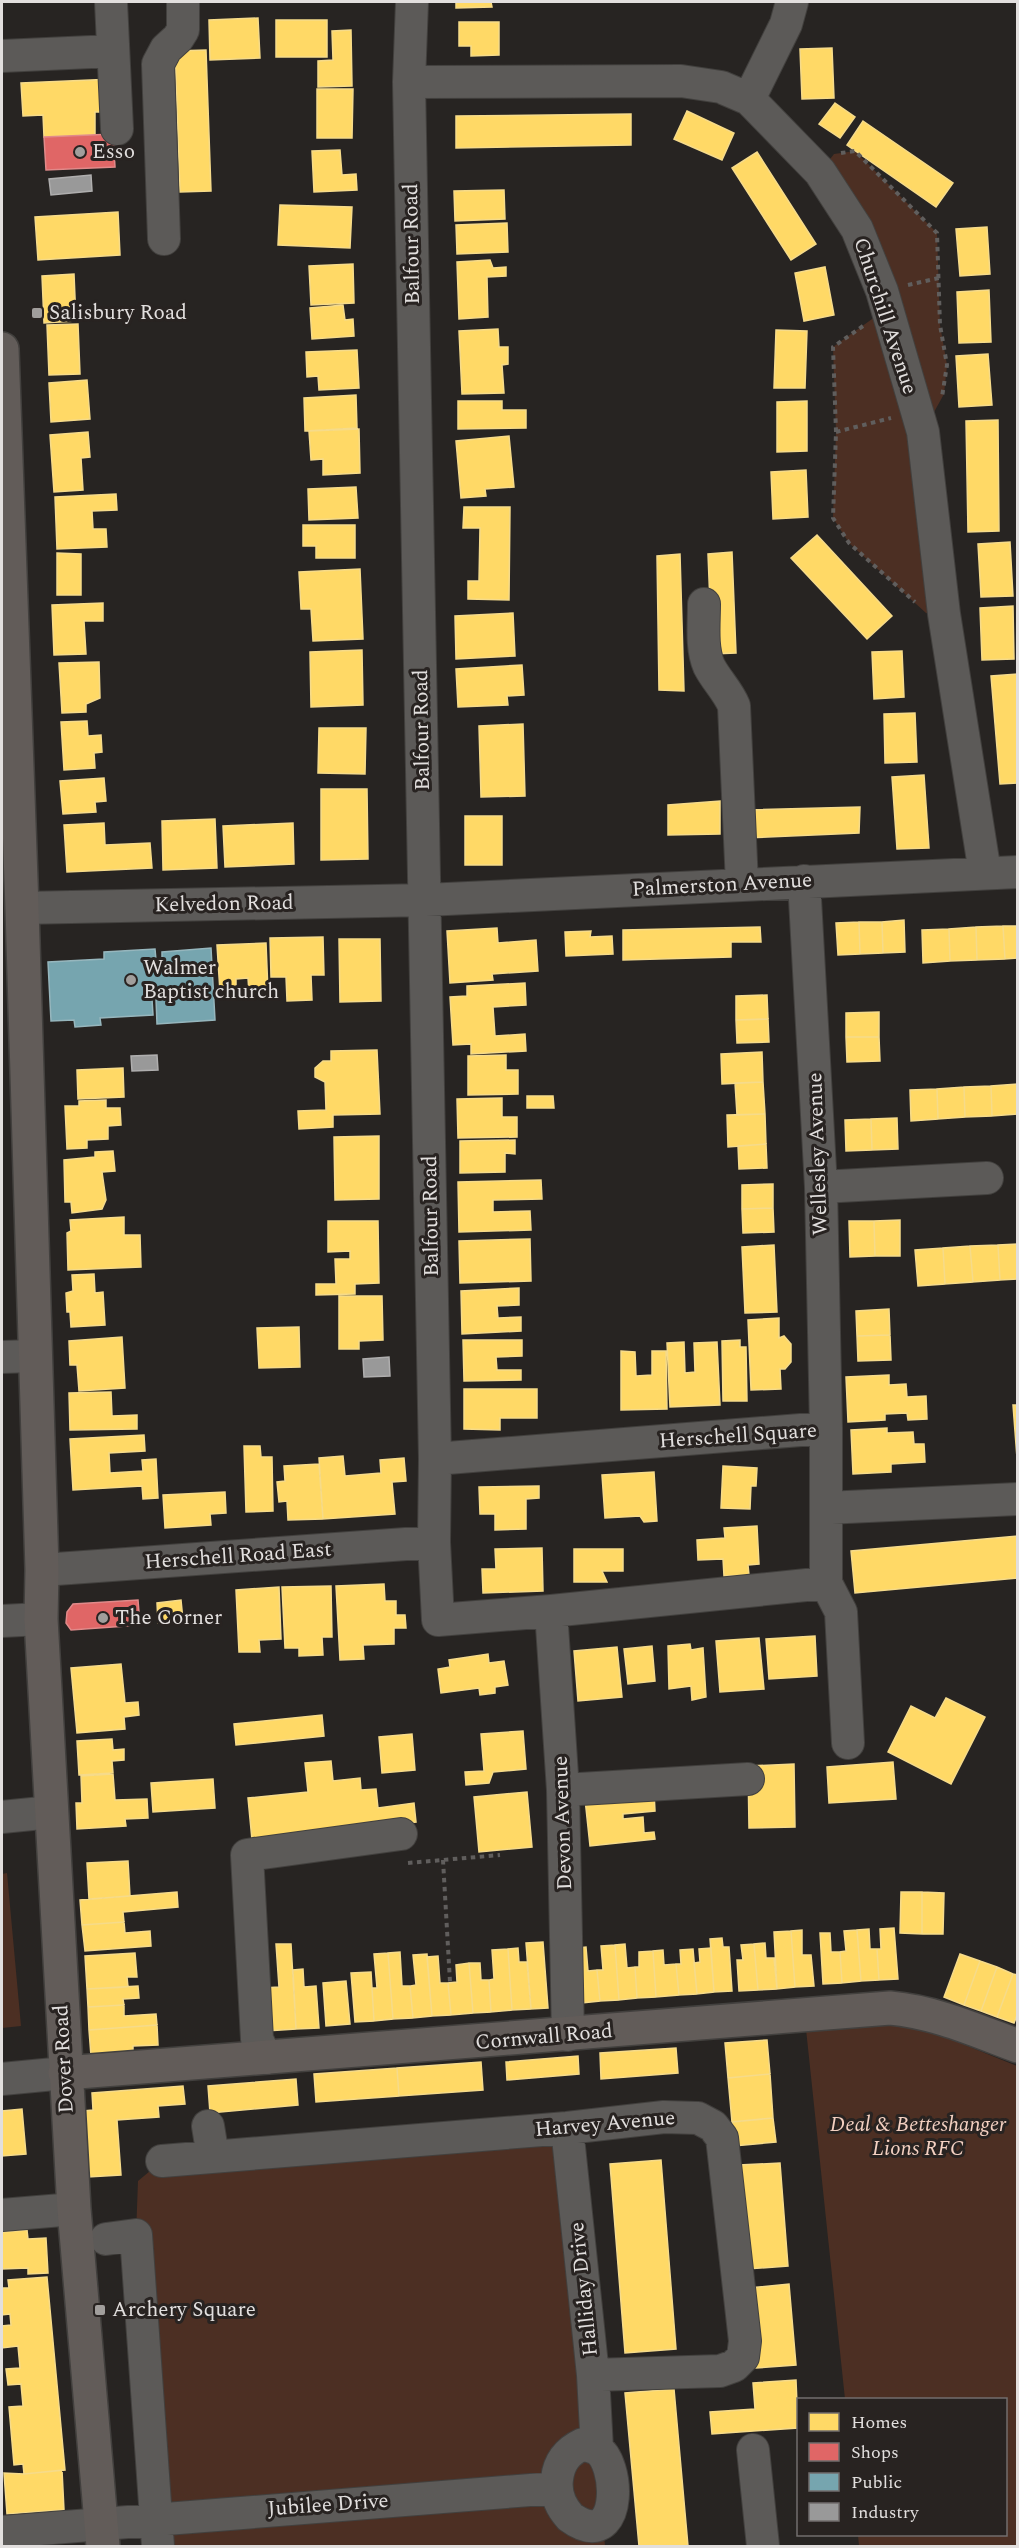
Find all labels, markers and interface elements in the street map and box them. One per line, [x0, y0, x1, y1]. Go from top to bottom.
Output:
place label: Esso [92, 136, 135, 168]
marker: Esso [73, 145, 87, 159]
street label: Balfour Road [395, 183, 429, 305]
street label: Churchill Avenue [845, 233, 925, 399]
place label: Salisbury Road [49, 297, 187, 329]
marker: Salisbury Road [30, 306, 44, 320]
street label: Balfour Road [405, 669, 439, 791]
street label: Palmerston Avenue [631, 864, 813, 906]
street label: Kelvedon Road [154, 887, 294, 921]
place label: Walmer Baptist church [143, 952, 279, 1008]
marker: Walmer Baptist church [124, 973, 138, 987]
street label: Wellesley Avenue [799, 1072, 837, 1236]
street label: Balfour Road [414, 1155, 448, 1277]
street label: Herschell Square [658, 1415, 818, 1457]
street label: Herschell Road East [143, 1534, 333, 1578]
place label: The Corner [115, 1602, 222, 1634]
marker: The Corner [96, 1611, 110, 1625]
street label: Devon Avenue [545, 1755, 581, 1891]
street label: Dover Road [45, 2004, 83, 2114]
street label: Cornwall Road [474, 2015, 614, 2059]
street label: Harvey Avenue [534, 2102, 676, 2146]
park label: Deal & Betteshanger Lions RFC [830, 2109, 1007, 2165]
street label: Halliday Drive [561, 2220, 607, 2358]
place label: Archery Square [112, 2294, 256, 2326]
marker: Archery Square [93, 2303, 107, 2317]
legend [797, 2398, 1007, 2536]
text: Homes [851, 2409, 907, 2436]
text: Shops [851, 2439, 899, 2466]
text: Public [851, 2469, 902, 2496]
street label: Jubilee Drive [266, 2485, 390, 2525]
text: Industry [851, 2499, 920, 2526]

